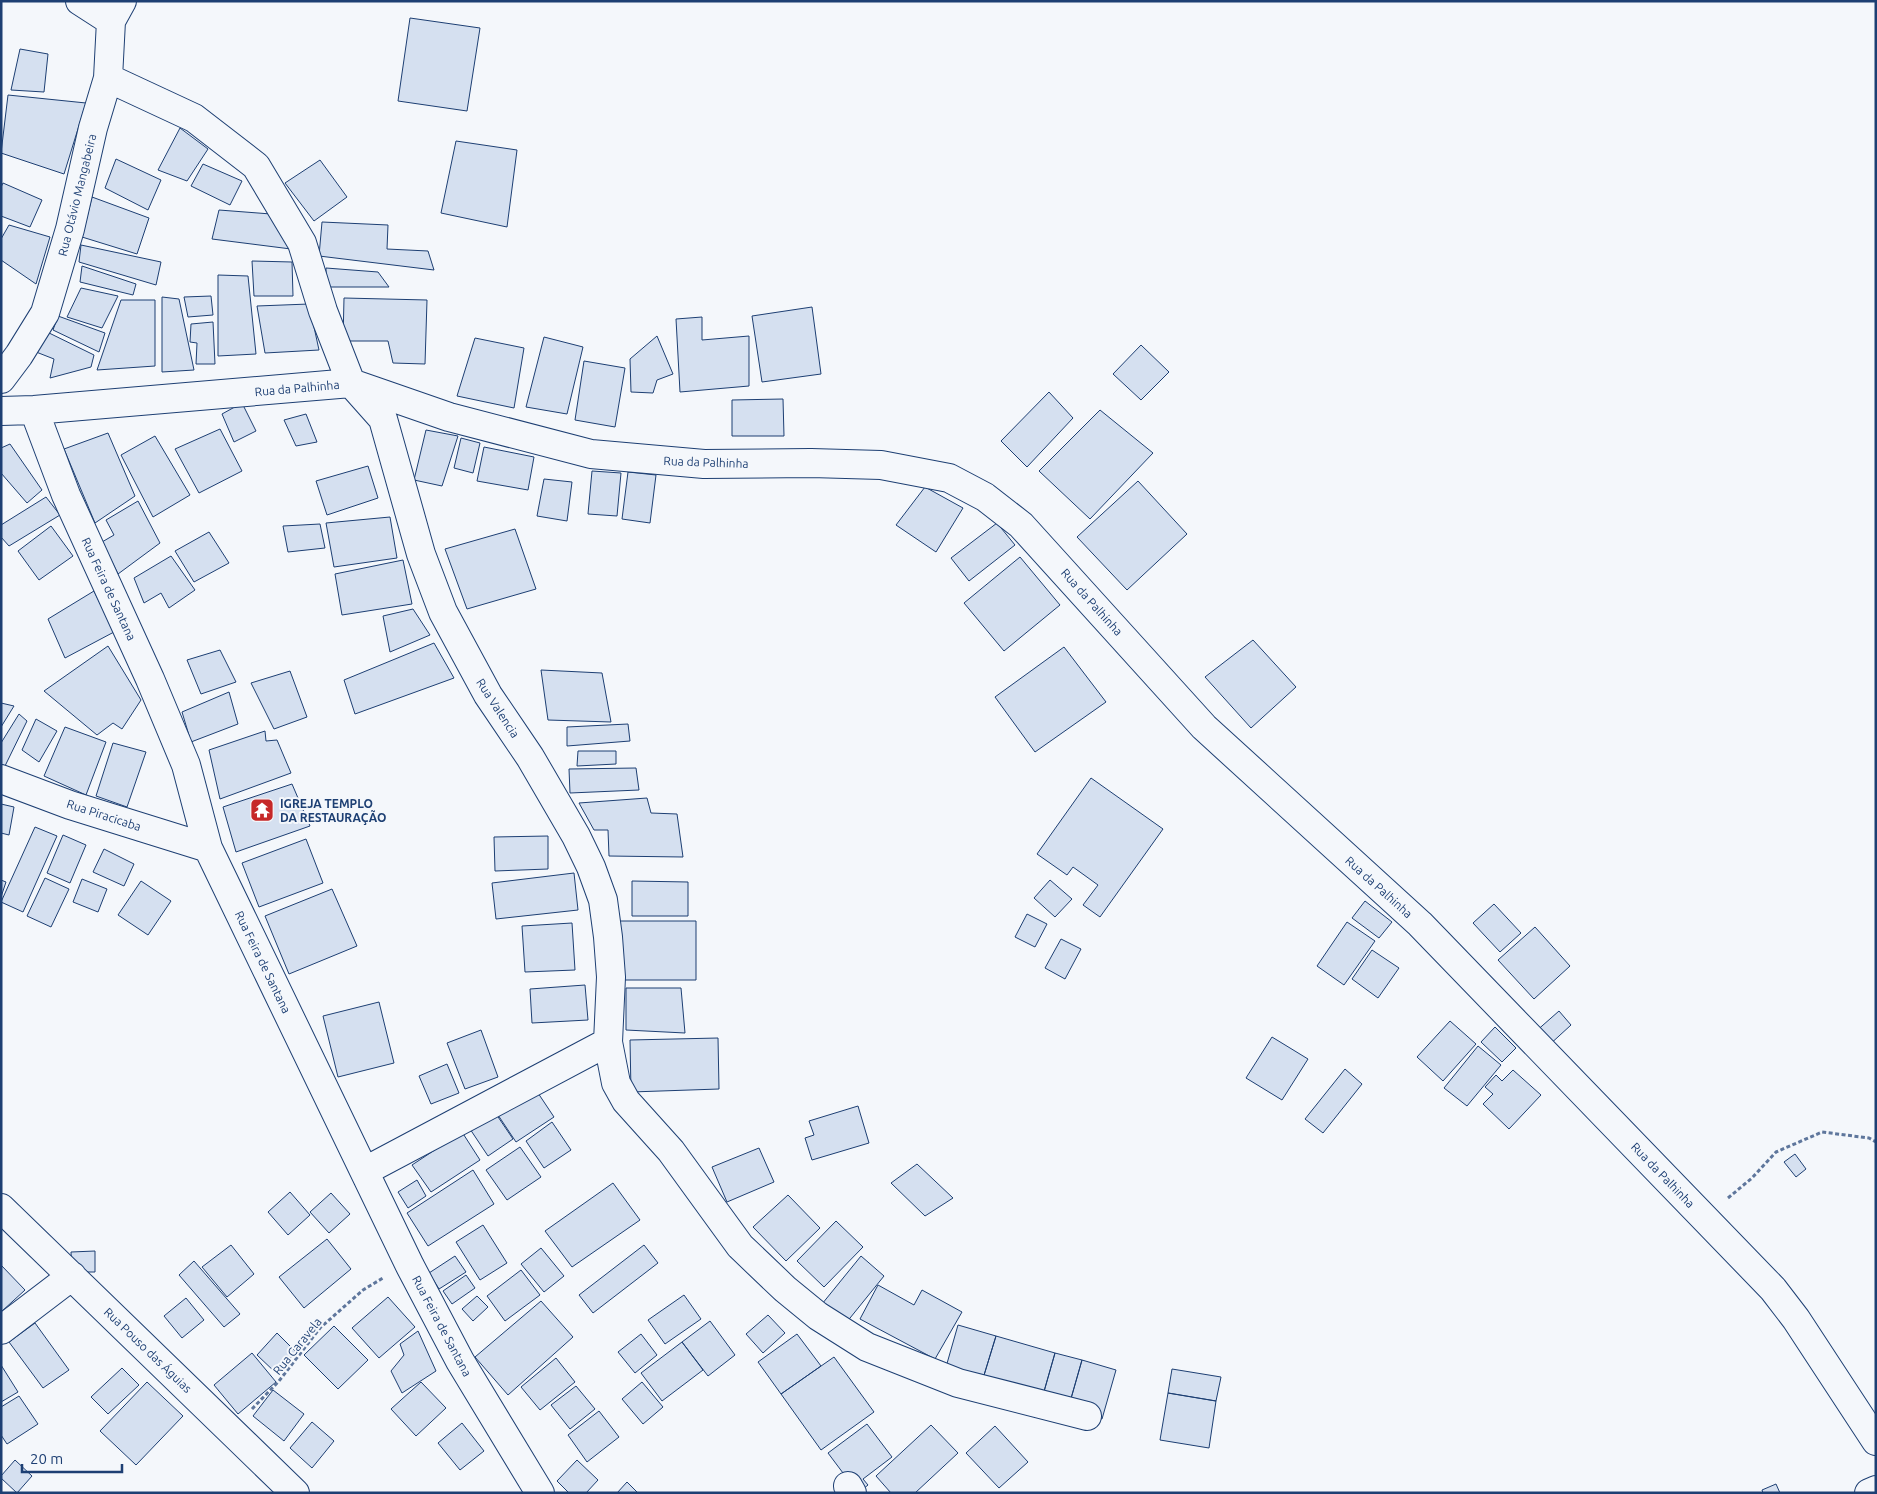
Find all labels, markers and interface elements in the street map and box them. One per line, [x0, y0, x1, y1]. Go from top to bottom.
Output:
street label: Rua Otávio Mangabeira [55, 132, 99, 258]
street label: Rua da Palhinha [254, 378, 340, 398]
street label: Rua da Palhinha [663, 454, 749, 470]
street label: Rua Feira de Santana [79, 535, 139, 643]
street label: Rua da Palhinha [1059, 566, 1125, 638]
street label: Rua Valencia [474, 676, 522, 740]
street label: Rua Piracicaba [65, 797, 143, 833]
temple icon: IGREJA TEMPLO DA RESTAURAÇÃO [249, 797, 275, 823]
place label: IGREJA TEMPLO DA RESTAURAÇÃO [280, 797, 386, 826]
street label: Rua da Palhinha [1343, 854, 1415, 920]
street label: Rua Feira de Santana [233, 909, 293, 1015]
street label: Rua da Palhinha [1629, 1140, 1697, 1210]
street label: Rua Feira de Santana [410, 1273, 474, 1379]
street label: Rua Pouso das Águias [102, 1305, 194, 1395]
street label: Rua Caravela [270, 1315, 324, 1377]
scale bar [22, 1442, 122, 1474]
text: 20 m [30, 1450, 63, 1467]

